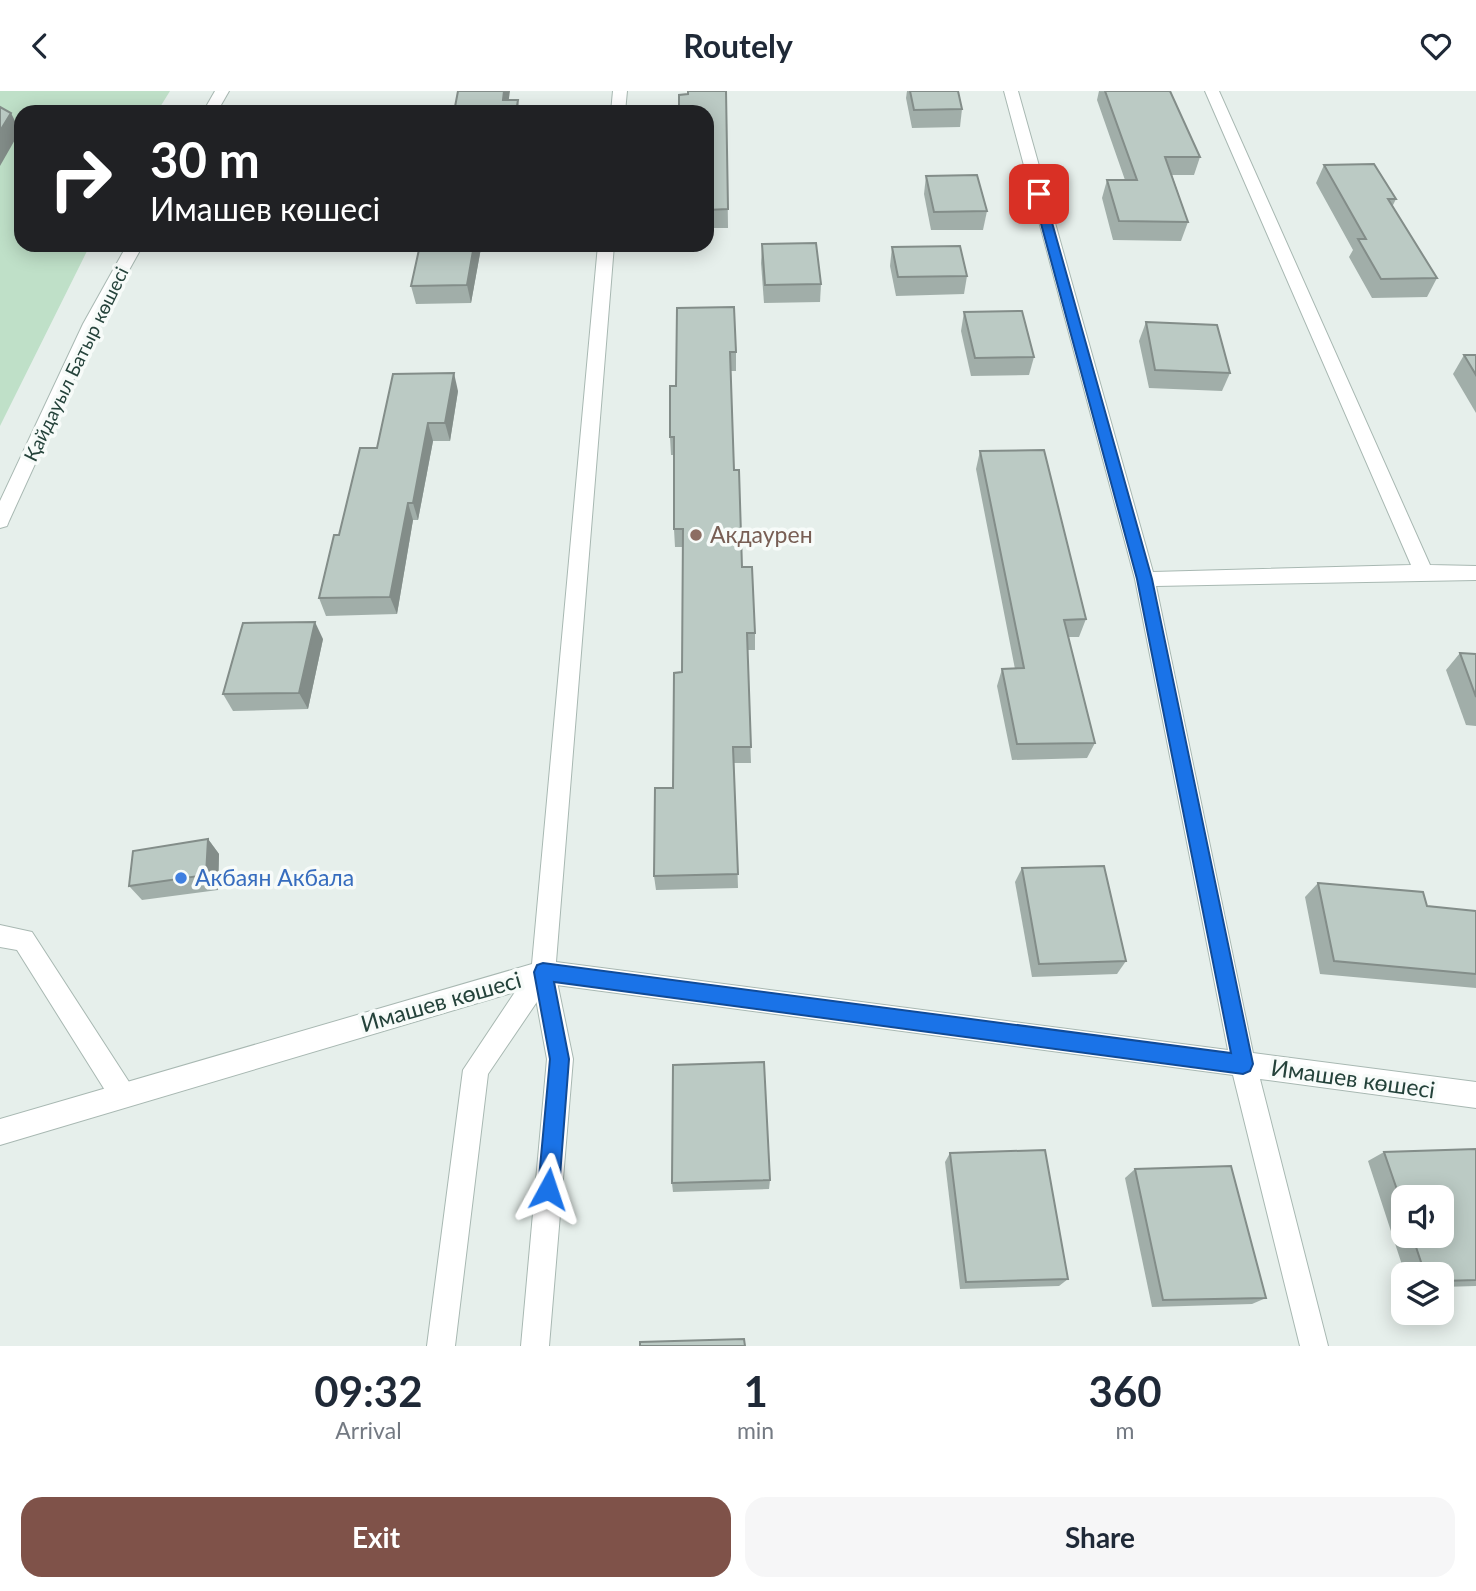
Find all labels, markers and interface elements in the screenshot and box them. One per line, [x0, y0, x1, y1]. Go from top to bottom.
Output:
text: Routely [683, 26, 793, 65]
icon: back [21, 27, 59, 65]
icon: heart [1417, 27, 1455, 65]
text: 30 m [150, 130, 260, 188]
icon: right [35, 133, 126, 224]
pin [1009, 164, 1069, 224]
icon: arrive [1020, 175, 1058, 213]
text: Имашев көшесі [150, 189, 380, 228]
street label: Қайдауыл Батыр көшесі [18, 263, 133, 465]
place label: Акдаурен [710, 520, 813, 548]
marker: Акдаурен [688, 527, 704, 543]
place label: Акбаян Акбала [195, 863, 354, 891]
marker: Акбаян Акбала [173, 870, 189, 886]
street label: Имашев көшесі [357, 965, 524, 1037]
street label: Имашев көшесі [1269, 1053, 1437, 1103]
position arrow [511, 1152, 585, 1226]
map controls [1391, 1185, 1454, 1325]
button: sound [1391, 1185, 1454, 1248]
button: layers [1391, 1262, 1454, 1325]
text: 09:32 [314, 1366, 423, 1416]
text: 1 [743, 1366, 768, 1416]
text: 360 [1089, 1366, 1162, 1416]
text: Arrival [335, 1416, 402, 1444]
text: min [737, 1416, 774, 1444]
text: m [1116, 1416, 1135, 1444]
button: Exit [21, 1497, 731, 1577]
button: Share [745, 1497, 1455, 1577]

